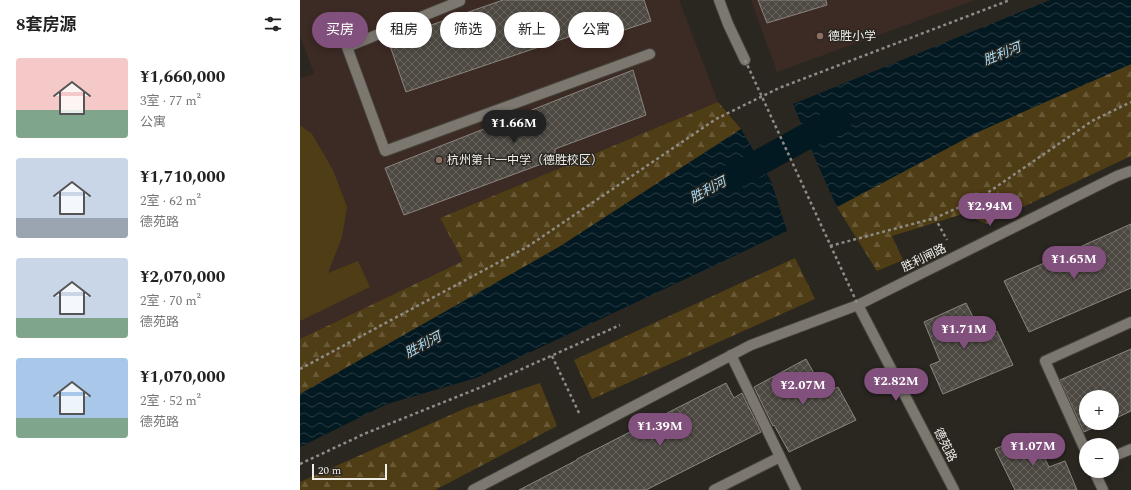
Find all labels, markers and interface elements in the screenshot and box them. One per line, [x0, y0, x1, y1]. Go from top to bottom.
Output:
text: 8套房源 [16, 12, 77, 38]
chip: 买房 [312, 12, 368, 48]
chip: 租房 [376, 12, 432, 48]
chip: 筛选 [440, 12, 496, 48]
chip: 新上 [504, 12, 560, 48]
chip: 公寓 [568, 12, 624, 48]
icon: filters [262, 13, 284, 35]
place label: 德胜小学 [828, 27, 876, 46]
marker: 德胜小学 [815, 31, 825, 41]
water label: 胜利河 [980, 36, 1027, 71]
text: ¥1,660,000 [140, 64, 225, 90]
icon: home [48, 74, 96, 122]
text: 3室 · 77 m² [140, 91, 201, 111]
pin: ¥1.66M [481, 110, 547, 144]
text: 公寓 [140, 112, 166, 132]
text: ¥1.66M [491, 113, 537, 133]
place label: 杭州第十一中学（德胜校区） [447, 151, 603, 170]
marker: 杭州第十一中学（德胜校区） [434, 155, 444, 165]
text: ¥1,710,000 [140, 164, 225, 190]
water label: 胜利河 [686, 171, 733, 208]
icon: home [48, 174, 96, 222]
text: 2室 · 62 m² [140, 191, 201, 211]
pin: ¥2.94M [957, 193, 1023, 227]
text: ¥2.94M [967, 196, 1013, 216]
text: 德苑路 [140, 212, 179, 232]
street label: 胜利闸路 [898, 239, 950, 277]
pin: ¥1.65M [1041, 246, 1107, 280]
text: ¥1.65M [1051, 249, 1097, 269]
text: ¥2,070,000 [140, 264, 225, 290]
icon: home [48, 274, 96, 322]
text: 2室 · 70 m² [140, 291, 201, 311]
text: 德苑路 [140, 312, 179, 332]
pin: ¥1.71M [931, 316, 997, 350]
text: ¥1.71M [941, 319, 987, 339]
water label: 胜利河 [401, 326, 448, 363]
text: ¥1,070,000 [140, 364, 225, 390]
pin: ¥2.82M [863, 368, 929, 402]
text: ¥2.82M [873, 371, 919, 391]
pin: ¥2.07M [770, 372, 836, 406]
icon: home [48, 374, 96, 422]
text: ¥2.07M [780, 375, 826, 395]
map controls [1079, 390, 1119, 478]
button: + [1079, 390, 1119, 430]
text: 2室 · 52 m² [140, 391, 201, 411]
text: 德苑路 [140, 412, 179, 432]
pin: ¥1.39M [627, 413, 693, 447]
text: ¥1.39M [637, 416, 683, 436]
street label: 德苑路 [928, 425, 962, 465]
pin: ¥1.07M [1000, 433, 1066, 467]
text: ¥1.07M [1010, 436, 1056, 456]
button: − [1079, 438, 1119, 478]
scale bar [312, 462, 387, 481]
text: 20 m [318, 462, 341, 479]

